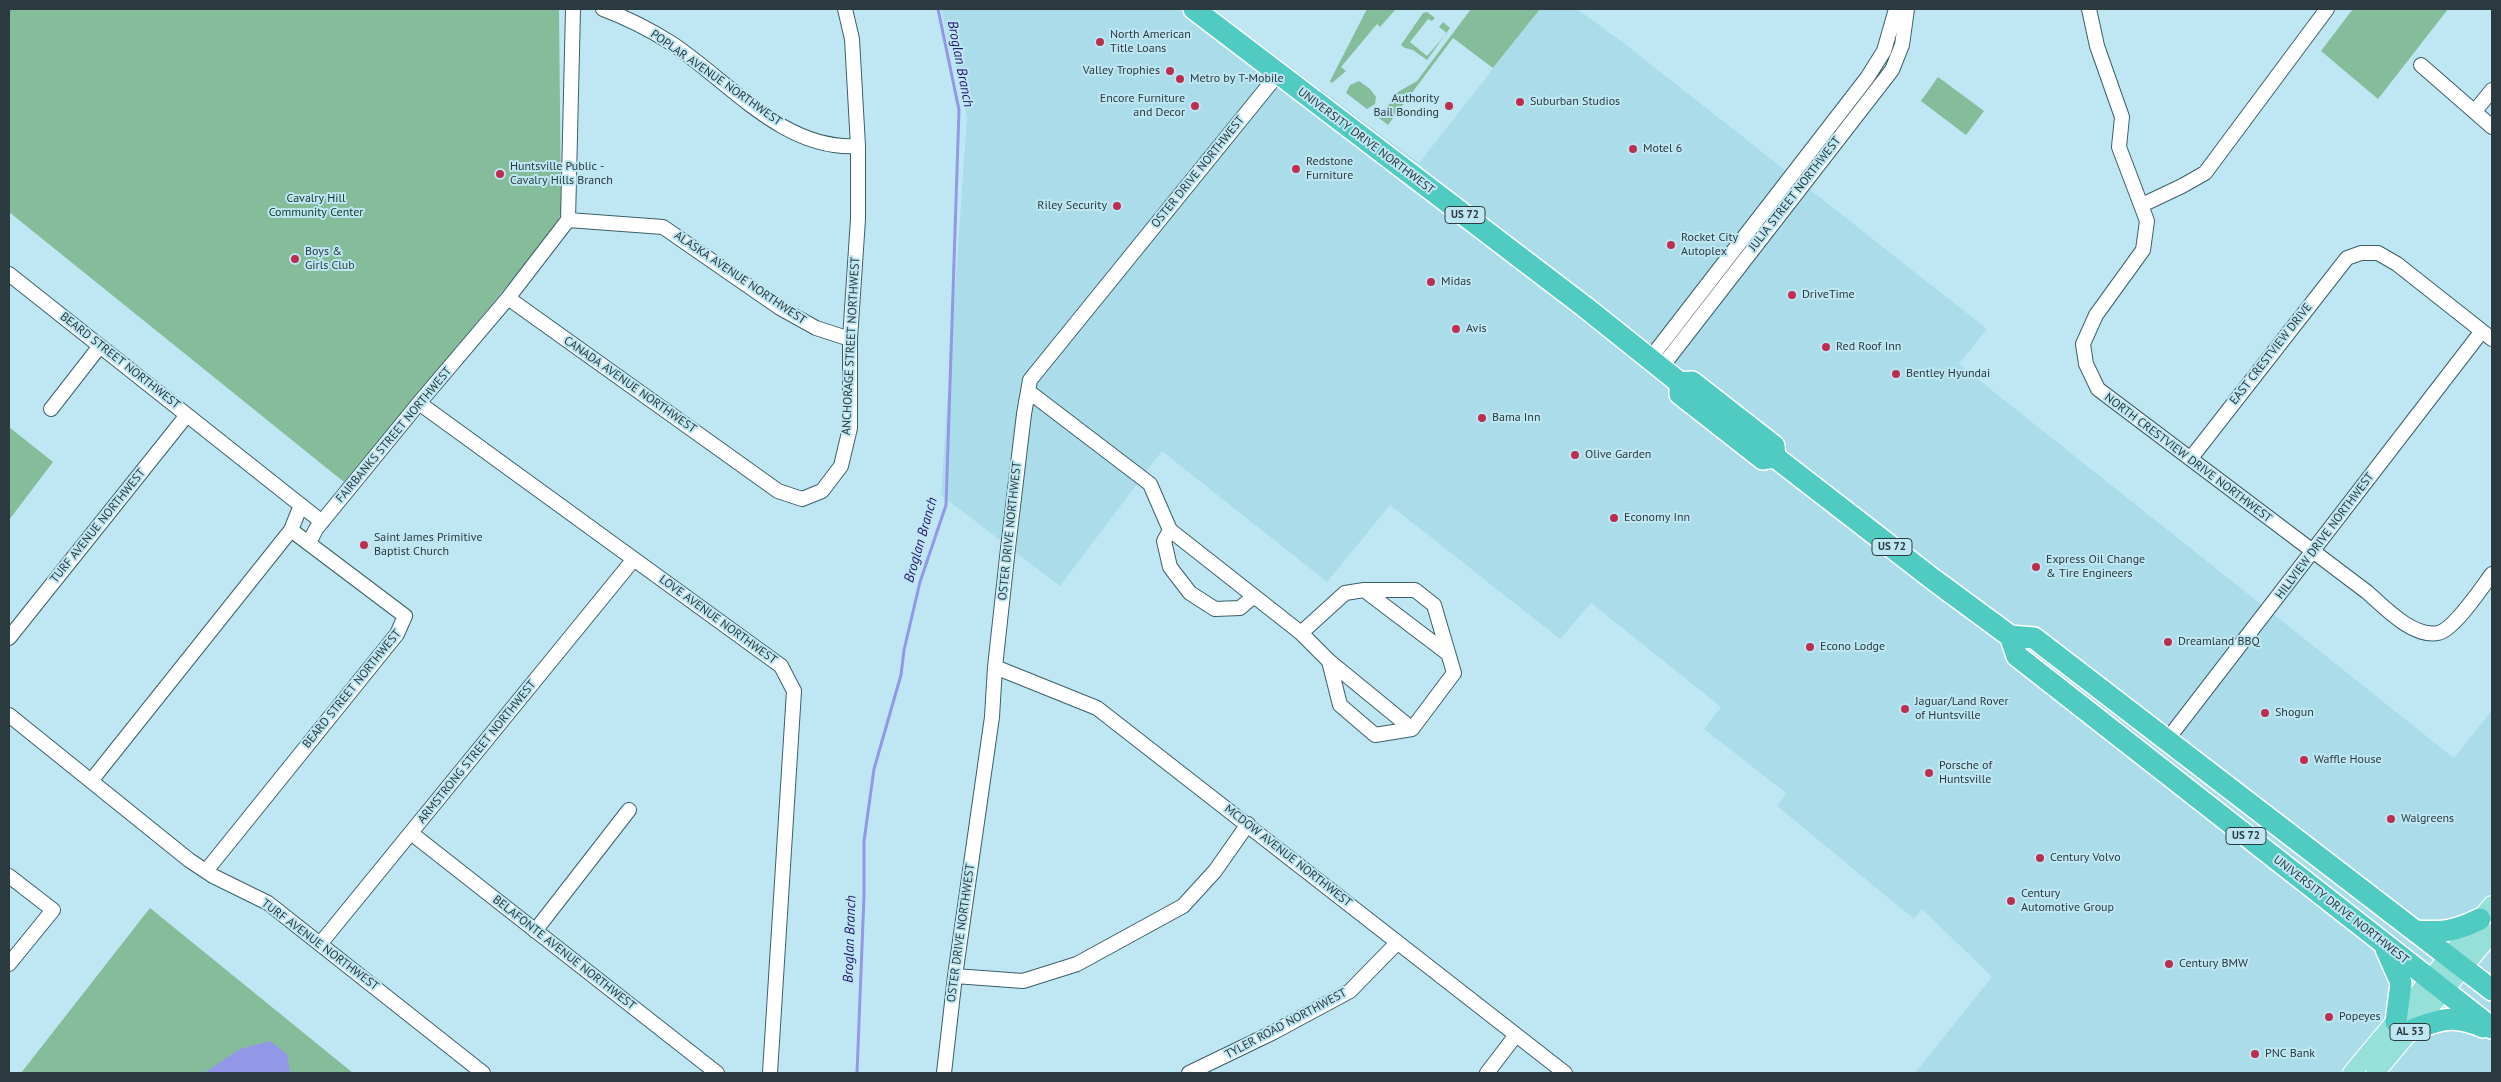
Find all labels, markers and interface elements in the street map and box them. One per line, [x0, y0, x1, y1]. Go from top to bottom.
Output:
water label: Broglan Branch [943, 19, 977, 109]
street label: POPLAR AVENUE NORTHWEST [648, 27, 784, 129]
place label: North American Title Loans [1110, 28, 1191, 56]
marker: North American Title Loans [1094, 36, 1106, 48]
place label: Valley Trophies [1083, 64, 1160, 78]
marker: Valley Trophies [1164, 65, 1176, 77]
place label: Metro by T-Mobile [1190, 72, 1284, 86]
marker: Metro by T-Mobile [1174, 73, 1186, 85]
street label: UNIVERSITY DRIVE NORTHWEST [1295, 85, 1437, 197]
place label: Encore Furniture and Decor [1100, 92, 1185, 120]
place label: Authority Bail Bonding [1373, 92, 1439, 120]
place label: Suburban Studios [1530, 95, 1620, 109]
marker: Suburban Studios [1514, 96, 1526, 108]
marker: Encore Furniture and Decor [1189, 100, 1201, 112]
marker: Authority Bail Bonding [1443, 100, 1455, 112]
street label: OSTER DRIVE NORTHWEST [1148, 113, 1248, 231]
street label: JULIA STREET NORTHWEST [1746, 134, 1844, 254]
place label: Motel 6 [1643, 142, 1682, 156]
marker: Motel 6 [1627, 143, 1639, 155]
place label: Redstone Furniture [1306, 155, 1353, 183]
place label: Huntsville Public - Cavalry Hills Branch [510, 160, 613, 188]
marker: Redstone Furniture [1290, 163, 1302, 175]
marker: Huntsville Public - Cavalry Hills Branch [494, 168, 506, 180]
park label: Cavalry Hill Community Center [269, 192, 363, 220]
place label: Riley Security [1037, 199, 1107, 213]
marker: Riley Security [1111, 200, 1123, 212]
road number: US 72 [1445, 206, 1485, 224]
street label: ALASKA AVENUE NORTHWEST [671, 228, 809, 328]
place label: Rocket City Autoplex [1681, 231, 1738, 259]
marker: Rocket City Autoplex [1665, 239, 1677, 251]
place label: Boys & Girls Club [305, 245, 355, 273]
marker: Boys & Girls Club [289, 253, 301, 265]
street label: ANCHORAGE STREET NORTHWEST [839, 257, 863, 435]
place label: Midas [1441, 275, 1471, 289]
marker: Midas [1425, 276, 1437, 288]
place label: DriveTime [1802, 288, 1855, 302]
marker: DriveTime [1786, 289, 1798, 301]
street label: EAST CRESTVIEW DRIVE [2227, 300, 2315, 408]
street label: BEARD STREET NORTHWEST [57, 310, 183, 412]
place label: Avis [1466, 322, 1487, 336]
marker: Avis [1450, 323, 1462, 335]
street label: CANADA AVENUE NORTHWEST [561, 334, 699, 436]
place label: Red Roof Inn [1836, 340, 1901, 354]
marker: Red Roof Inn [1820, 341, 1832, 353]
street label: FAIRBANKS STREET NORTHWEST [333, 364, 455, 506]
place label: Bentley Hyundai [1906, 367, 1990, 381]
marker: Bentley Hyundai [1890, 368, 1902, 380]
street label: NORTH CRESTVIEW DRIVE NORTHWEST [2102, 390, 2274, 526]
place label: Bama Inn [1492, 411, 1540, 425]
marker: Bama Inn [1476, 412, 1488, 424]
place label: Olive Garden [1585, 448, 1651, 462]
marker: Olive Garden [1569, 449, 1581, 461]
street label: OSTER DRIVE NORTHWEST [996, 461, 1024, 601]
street label: TURF AVENUE NORTHWEST [47, 466, 149, 586]
street label: HILLVIEW DRIVE NORTHWEST [2273, 470, 2377, 602]
water label: Broglan Branch [901, 495, 941, 585]
place label: Economy Inn [1624, 511, 1690, 525]
marker: Economy Inn [1608, 512, 1620, 524]
place label: Saint James Primitive Baptist Church [374, 531, 482, 559]
road number: US 72 [1872, 538, 1912, 556]
marker: Saint James Primitive Baptist Church [358, 539, 370, 551]
place label: Express Oil Change & Tire Engineers [2046, 553, 2145, 581]
marker: Express Oil Change & Tire Engineers [2030, 561, 2042, 573]
street label: LOVE AVENUE NORTHWEST [656, 572, 780, 668]
street label: BEARD STREET NORTHWEST [300, 627, 404, 751]
place label: Dreamland BBQ [2178, 635, 2260, 649]
marker: Dreamland BBQ [2162, 636, 2174, 648]
place label: Econo Lodge [1820, 640, 1885, 654]
marker: Econo Lodge [1804, 641, 1816, 653]
street label: ARMSTRONG STREET NORTHWEST [415, 678, 539, 826]
place label: Jaguar/Land Rover of Huntsville [1915, 695, 2008, 723]
marker: Jaguar/Land Rover of Huntsville [1899, 703, 1911, 715]
place label: Shogun [2275, 706, 2314, 720]
marker: Shogun [2259, 707, 2271, 719]
place label: Waffle House [2314, 753, 2382, 767]
marker: Waffle House [2298, 754, 2310, 766]
place label: Porsche of Huntsville [1939, 759, 1992, 787]
marker: Porsche of Huntsville [1923, 767, 1935, 779]
street label: MCDOW AVENUE NORTHWEST [1222, 802, 1354, 910]
place label: Walgreens [2401, 812, 2454, 826]
marker: Walgreens [2385, 813, 2397, 825]
road number: US 72 [2226, 828, 2266, 844]
place label: Century Volvo [2050, 851, 2121, 865]
marker: Century Volvo [2034, 852, 2046, 864]
street label: UNIVERSITY DRIVE NORTHWEST [2270, 853, 2412, 967]
street label: OSTER DRIVE NORTHWEST [944, 863, 978, 1003]
place label: Century Automotive Group [2021, 887, 2114, 915]
street label: BELAFONTE AVENUE NORTHWEST [490, 893, 638, 1013]
water label: Broglan Branch [840, 895, 860, 983]
marker: Century Automotive Group [2005, 895, 2017, 907]
street label: TURF AVENUE NORTHWEST [259, 896, 381, 994]
place label: Century BMW [2179, 957, 2248, 971]
marker: Century BMW [2163, 958, 2175, 970]
street label: TYLER ROAD NORTHWEST [1223, 986, 1349, 1062]
place label: Popeyes [2339, 1010, 2381, 1024]
marker: Popeyes [2323, 1011, 2335, 1023]
road number: AL 53 [2390, 1024, 2430, 1040]
place label: PNC Bank [2265, 1047, 2315, 1061]
marker: PNC Bank [2249, 1048, 2261, 1060]

